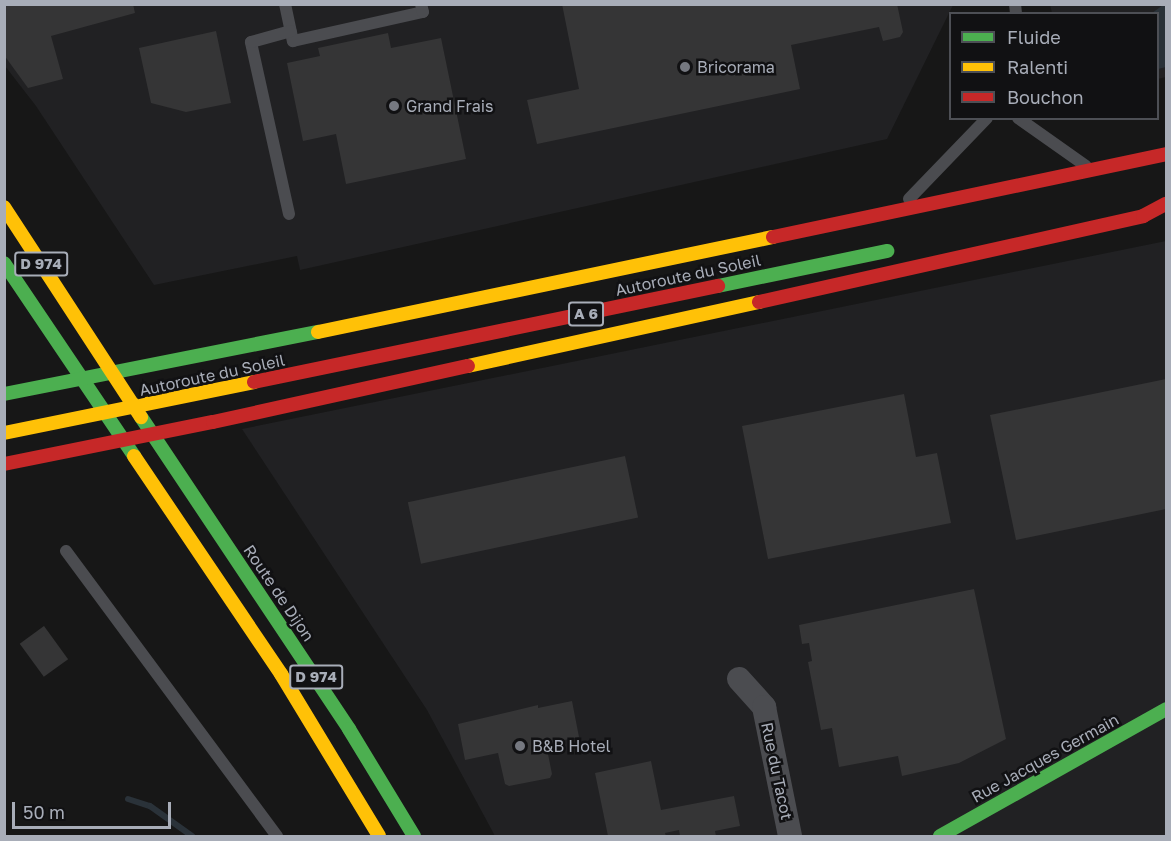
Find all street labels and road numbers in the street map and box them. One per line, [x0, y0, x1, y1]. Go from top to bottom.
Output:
street label: Autoroute du Soleil [614, 250, 762, 300]
road number: D 974 [14, 252, 68, 276]
road number: A 6 [568, 302, 604, 326]
street label: Autoroute du Soleil [138, 350, 286, 400]
street label: Route de Dijon [240, 541, 318, 645]
road number: D 974 [289, 665, 343, 689]
street label: Rue Jacques Germain [968, 709, 1122, 807]
street label: Rue du Tacot [757, 720, 797, 822]

